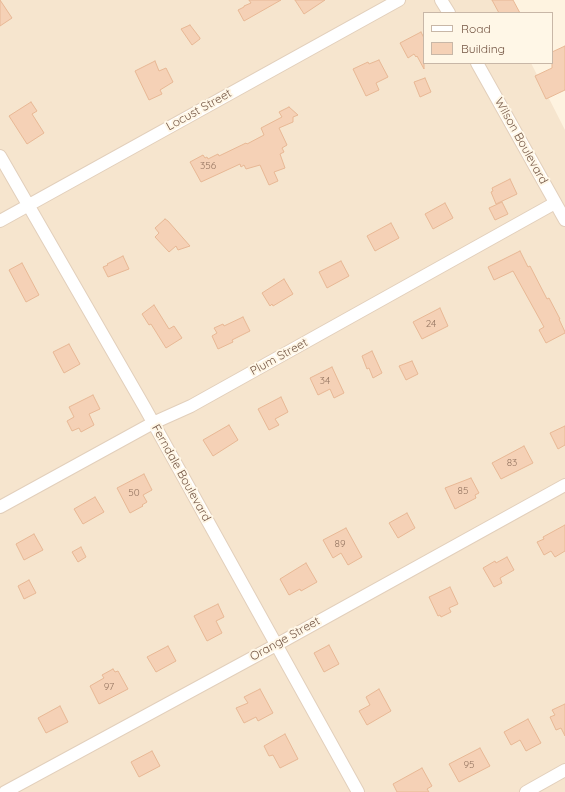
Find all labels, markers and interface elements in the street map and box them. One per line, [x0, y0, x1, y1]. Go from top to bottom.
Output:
legend [423, 12, 553, 64]
text: Road [461, 21, 491, 36]
text: Building [461, 41, 505, 56]
street label: Locust Street [164, 86, 234, 134]
street label: Wilson Boulevard [491, 95, 551, 187]
house number: 356 [200, 160, 216, 172]
house number: 24 [426, 318, 436, 330]
street label: Plum Street [248, 335, 310, 379]
house number: 34 [320, 375, 330, 387]
street label: Ferndale Boulevard [148, 422, 214, 524]
house number: 83 [507, 457, 517, 469]
house number: 85 [458, 485, 468, 497]
house number: 50 [128, 487, 140, 499]
house number: 89 [335, 538, 345, 550]
street label: Orange Street [247, 614, 323, 664]
house number: 97 [104, 681, 114, 693]
house number: 95 [463, 759, 475, 771]

